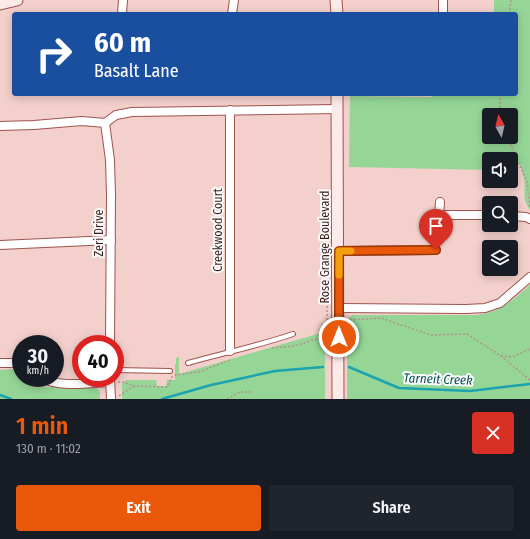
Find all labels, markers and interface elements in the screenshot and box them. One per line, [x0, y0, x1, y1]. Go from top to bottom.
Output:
text: 60 m [94, 26, 151, 59]
icon: right [28, 28, 80, 80]
text: Basalt Lane [94, 60, 179, 82]
north arrow [482, 108, 518, 144]
map controls [482, 108, 518, 276]
button: sound [482, 152, 518, 188]
street label: Creekwood Court [211, 188, 225, 272]
street label: Rose Grange Boulevard [318, 190, 332, 304]
button: search [482, 196, 518, 232]
pin [419, 209, 453, 250]
street label: Zeri Drive [92, 210, 106, 256]
icon: arrive [425, 215, 447, 237]
button: layers [482, 240, 518, 276]
position arrow [318, 316, 360, 358]
speed limit sign: 40 [72, 335, 124, 387]
text: 30 [28, 344, 48, 368]
text: km/h [27, 365, 49, 377]
water label: Tarneit Creek [403, 370, 473, 388]
text: 1 min [16, 412, 68, 440]
button: close [472, 412, 514, 454]
text: 130 m · 11:02 [16, 441, 81, 456]
button: Exit [16, 485, 261, 531]
button: Share [269, 485, 514, 531]

